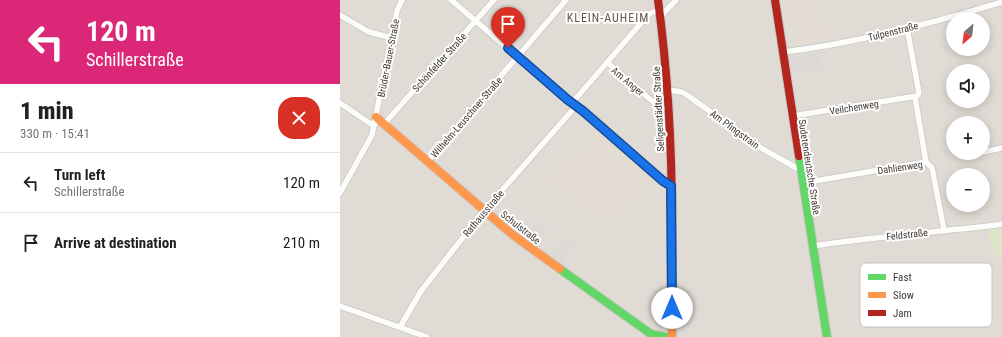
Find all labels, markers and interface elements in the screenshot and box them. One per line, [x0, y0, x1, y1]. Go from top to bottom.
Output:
pin [491, 7.0, 525, 48]
district label: KLEIN-AUHEIM [567, 11, 649, 25]
north arrow [946, 12, 990, 56]
map controls [946, 12, 990, 212]
icon: arrive [497, 13, 519, 35]
text: 120 m [86, 15, 156, 48]
icon: left [20, 16, 72, 68]
street label: Brüder-Bauer-Straße [376, 18, 402, 98]
street label: Tulpenstraße [867, 20, 920, 43]
street label: Schönfelder Straße [410, 30, 469, 94]
text: Schillerstraße [86, 49, 184, 70]
button: sound [946, 64, 990, 108]
street label: Am Anger [609, 65, 646, 98]
street label: Seligenstädter Straße [651, 66, 666, 152]
street label: Wilhelm-Leuschner-Straße [428, 75, 505, 160]
text: 1 min [20, 97, 74, 125]
button: close [278, 97, 320, 139]
street label: Veilchenweg [829, 98, 880, 117]
street label: Am Pfingstrain [708, 108, 762, 151]
button: + [946, 116, 990, 160]
street label: Sudetendeutsche Straße [797, 119, 823, 216]
text: 330 m · 15:41 [20, 126, 90, 141]
street label: Dahlienweg [877, 159, 923, 176]
text: Turn left [54, 166, 105, 184]
button: − [946, 168, 990, 212]
icon: left [20, 172, 42, 194]
text: 120 m [283, 174, 320, 192]
text: Schillerstraße [54, 184, 125, 199]
street label: Rathausstraße [461, 188, 506, 239]
street label: Schulstraße [499, 209, 543, 246]
street label: Feldstraße [886, 227, 929, 242]
icon: arrive [20, 232, 42, 254]
text: Arrive at destination [54, 234, 177, 252]
text: 210 m [283, 234, 320, 252]
legend [860, 263, 992, 327]
text: Fast [893, 271, 912, 284]
position arrow [651, 287, 693, 329]
text: Slow [893, 289, 914, 302]
text: Jam [893, 307, 912, 320]

